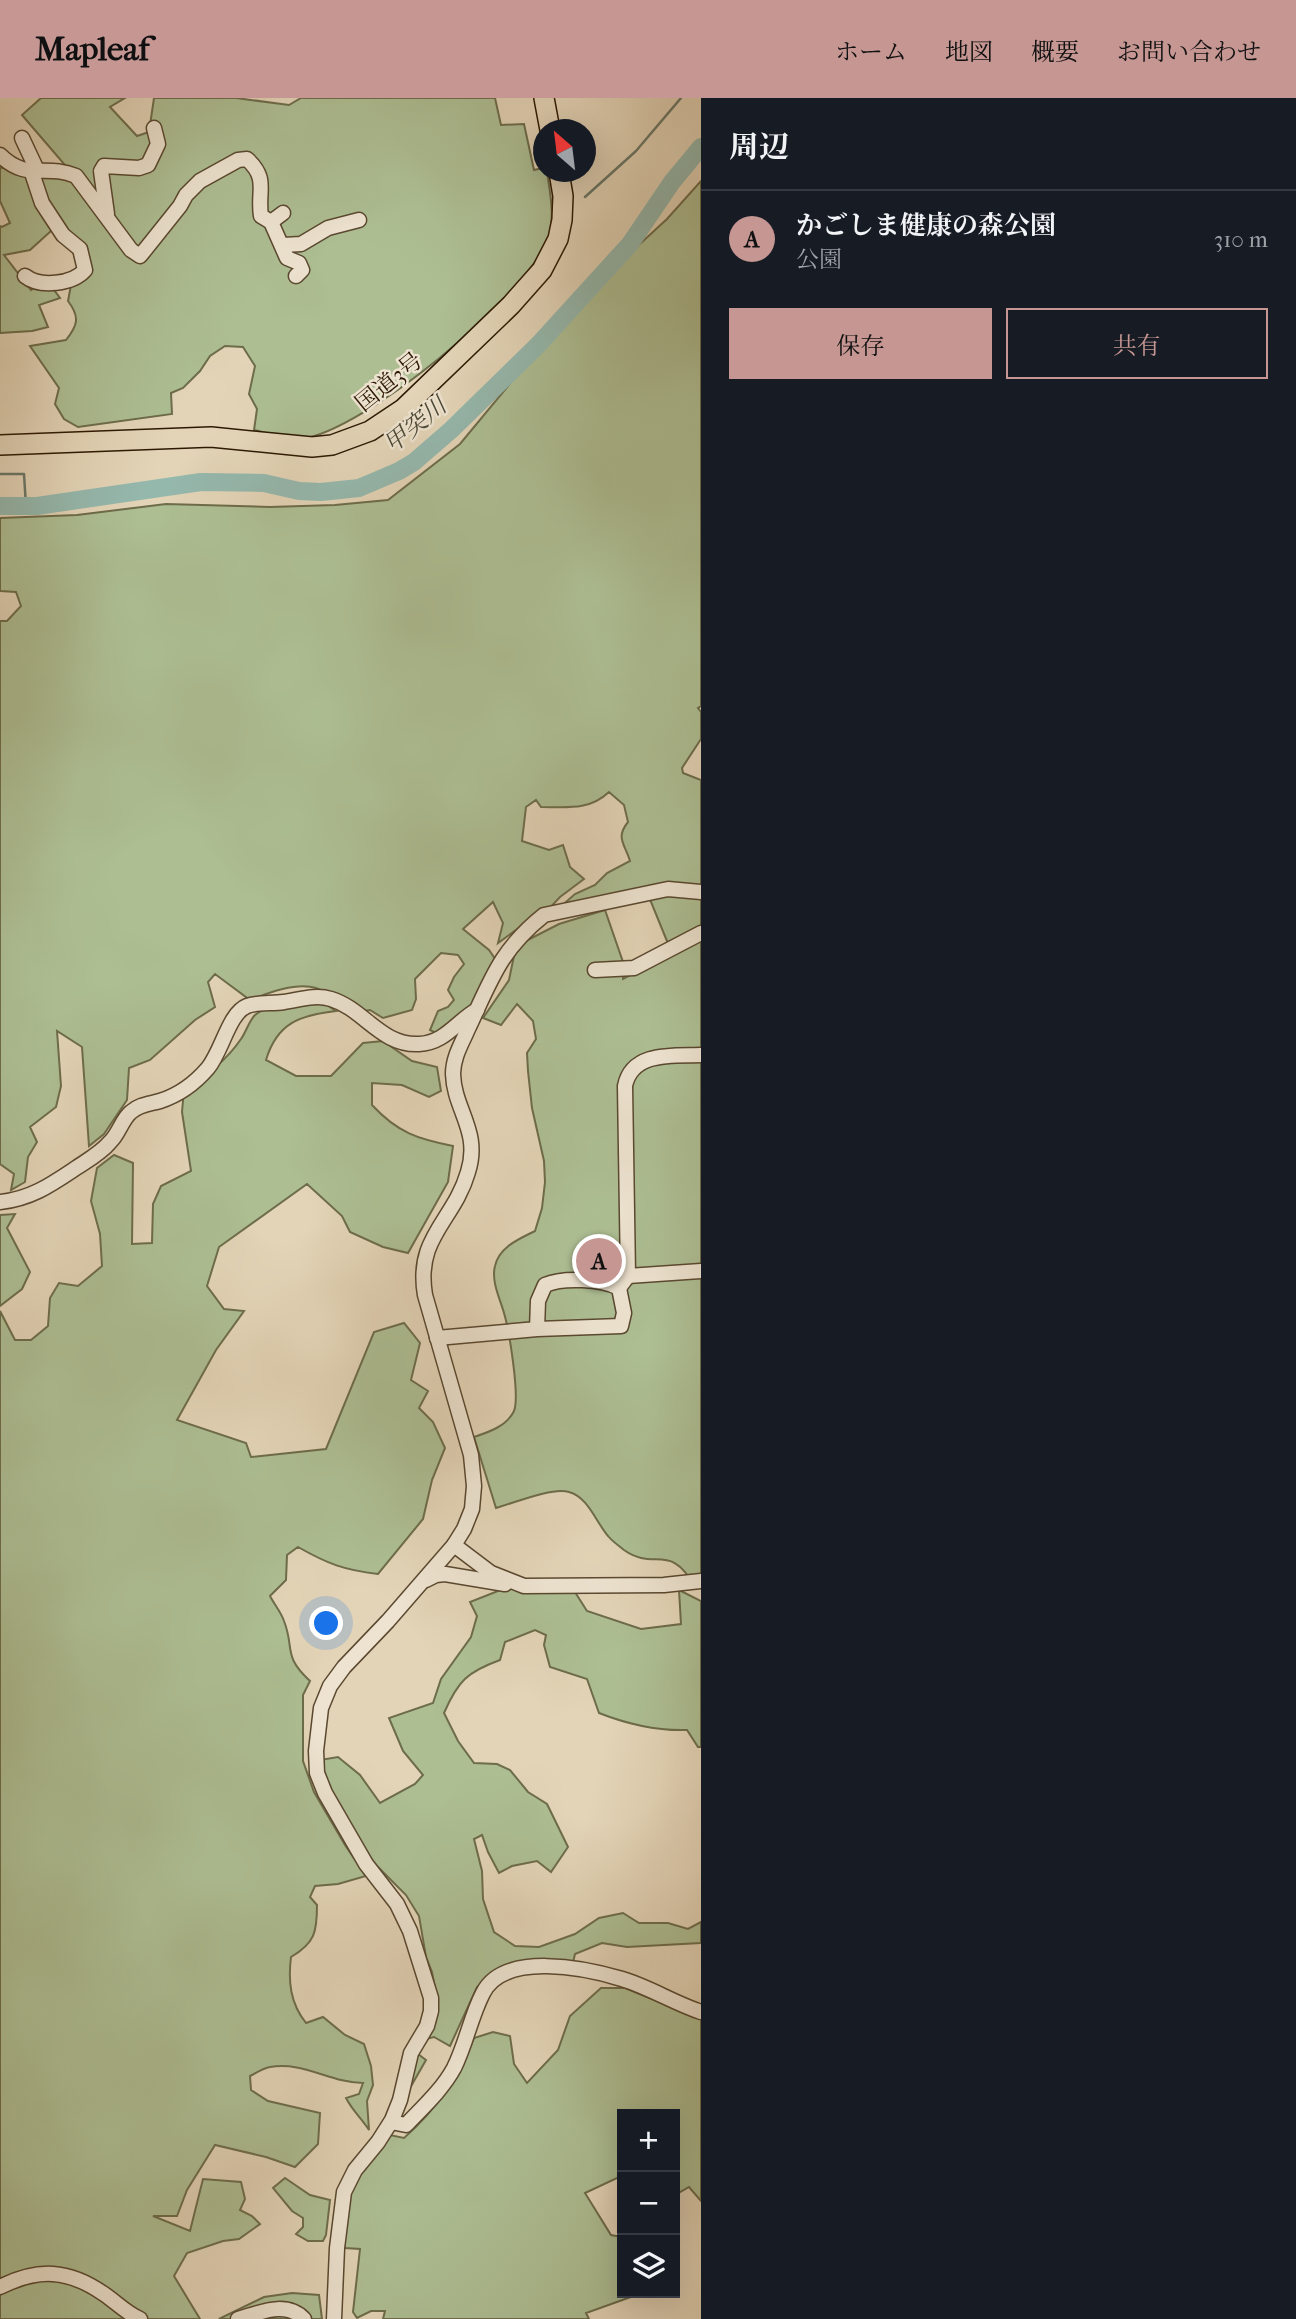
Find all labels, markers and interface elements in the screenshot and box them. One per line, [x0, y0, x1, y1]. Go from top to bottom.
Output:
text: Mapleaf [35, 30, 149, 69]
text: ホーム [835, 38, 907, 66]
text: 地図 [945, 38, 993, 66]
text: 概要 [1031, 38, 1079, 66]
text: お問い合わせ [1117, 38, 1261, 66]
north arrow [533, 119, 596, 182]
text: 周辺 [729, 130, 789, 165]
text: かごしま健康の森公園 [796, 210, 1056, 241]
text: A [745, 226, 759, 253]
text: 310 m [1214, 226, 1268, 253]
text: 公園 [796, 246, 842, 273]
button: 保存 [729, 308, 992, 379]
button: 共有 [1006, 308, 1268, 379]
street label: 国道3号 [350, 347, 428, 417]
water label: 甲突川 [378, 390, 454, 459]
pin: A [576, 1235, 622, 1287]
your location [309, 1606, 343, 1640]
map controls [617, 2109, 680, 2298]
button: + [617, 2109, 680, 2172]
button: − [617, 2172, 680, 2235]
button: layers [617, 2235, 680, 2298]

